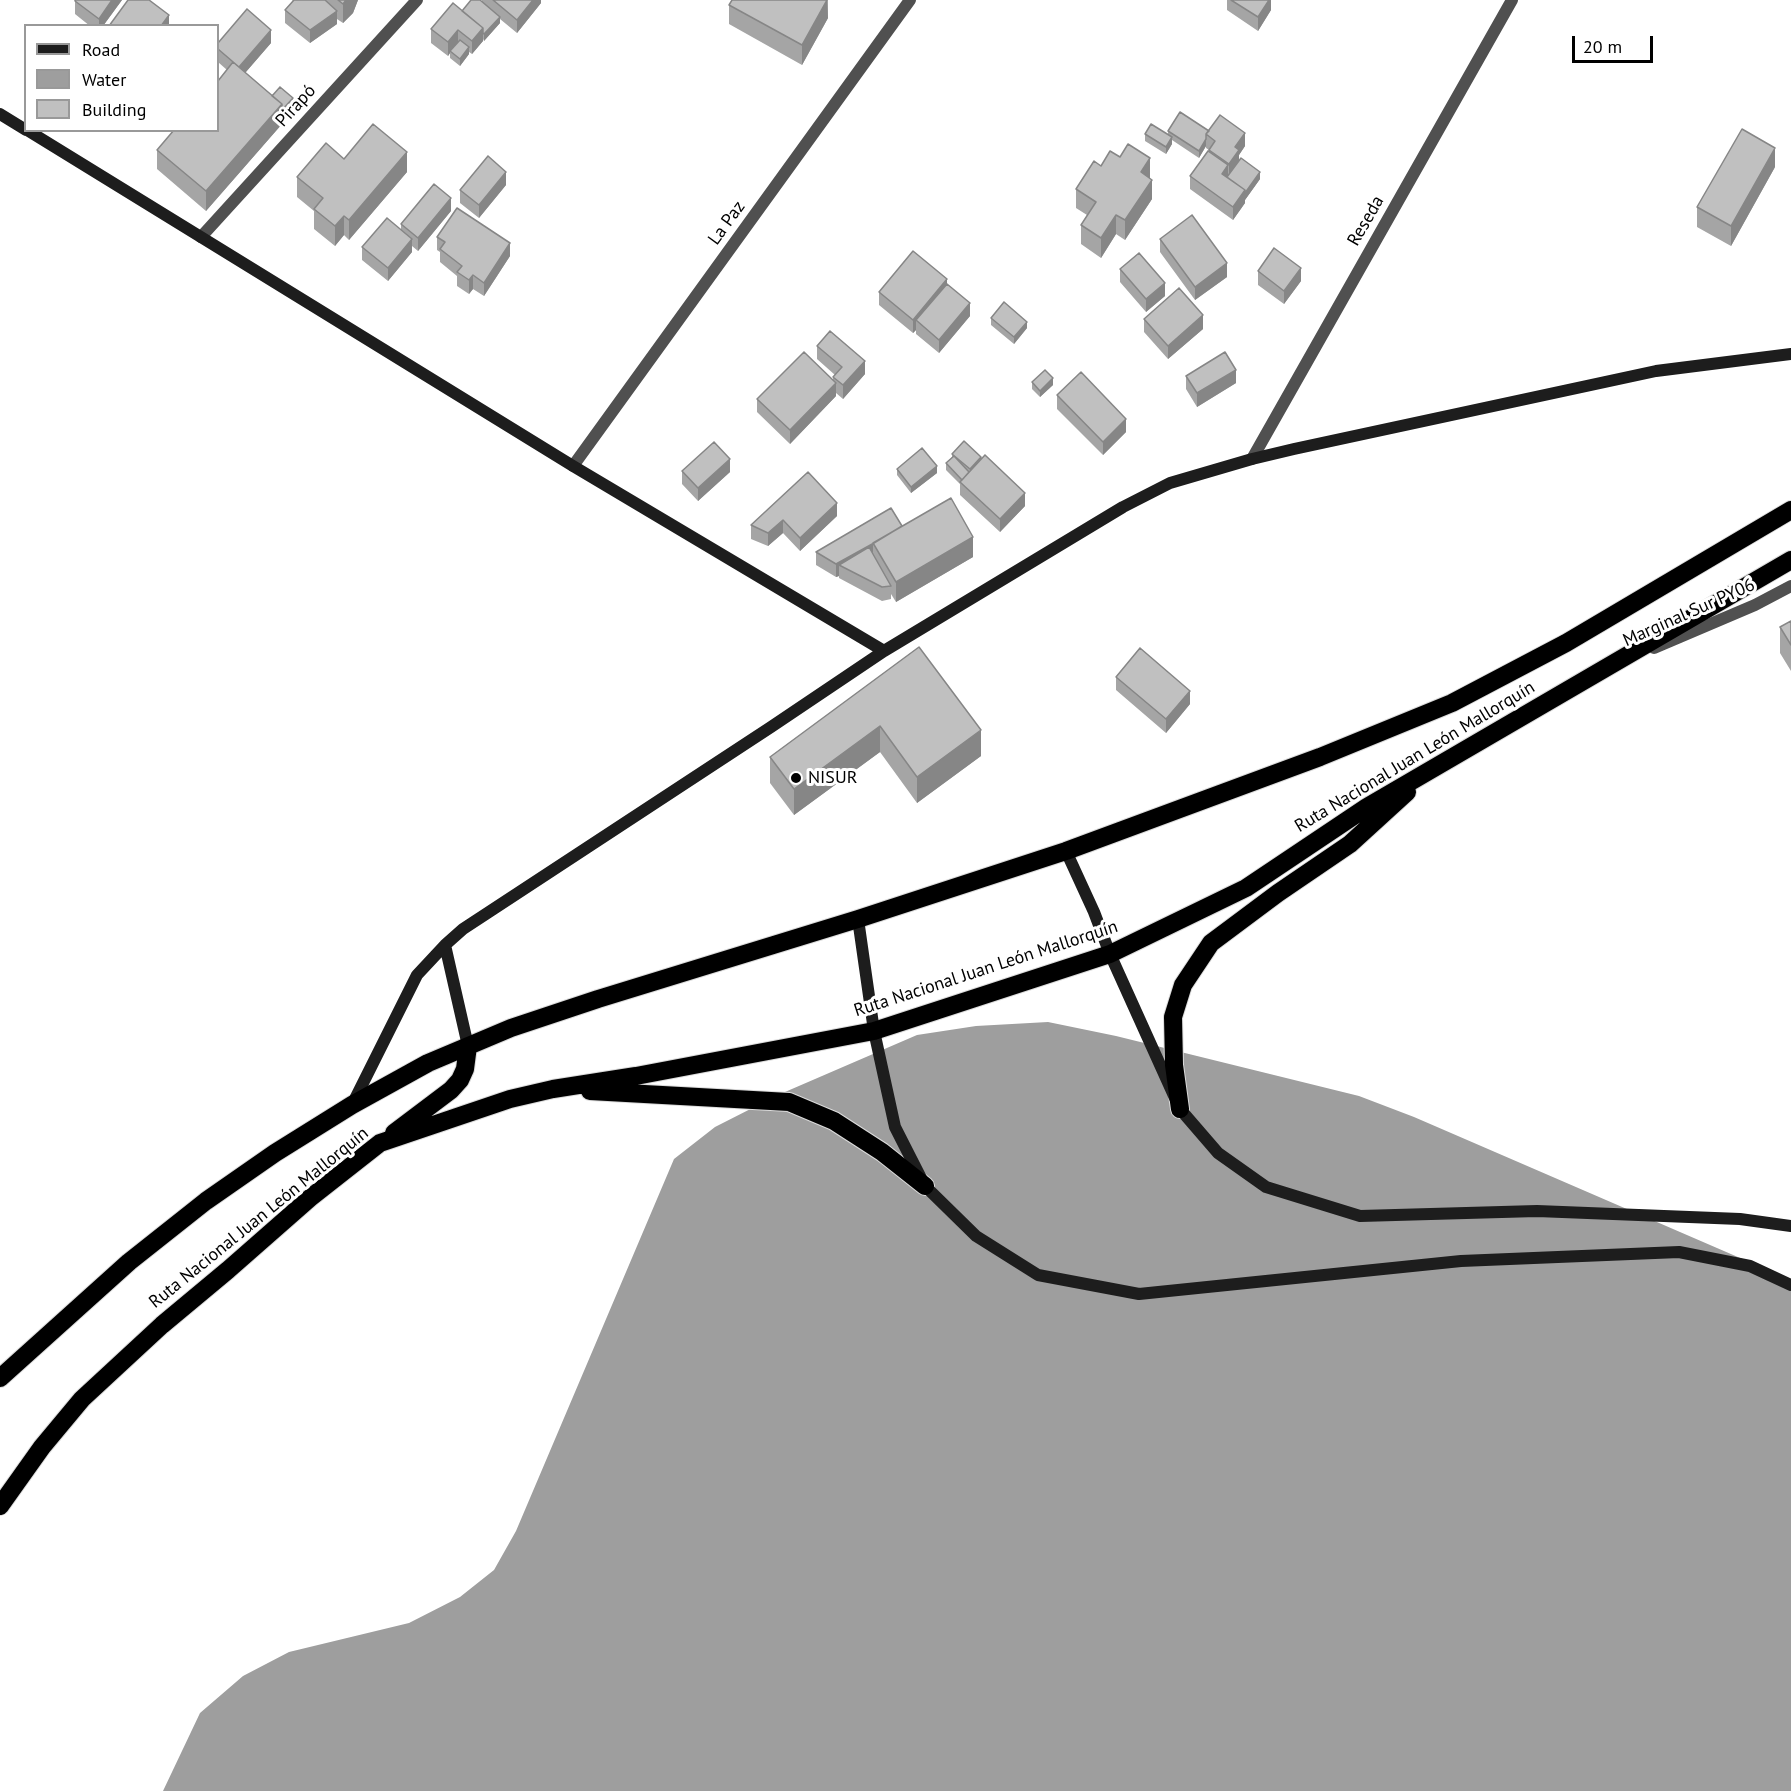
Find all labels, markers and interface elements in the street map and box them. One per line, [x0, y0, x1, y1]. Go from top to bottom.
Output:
legend [24, 24, 219, 132]
scale bar [1575, 24, 1656, 62]
text: 20 m [1583, 35, 1622, 58]
text: Road [82, 38, 120, 61]
text: Water [82, 68, 126, 91]
street label: Pirapó [271, 80, 321, 132]
text: Building [82, 98, 146, 121]
street label: Reseda [1343, 192, 1389, 250]
street label: La Paz [704, 197, 750, 249]
street label: Marginal Sur PY06 [1620, 574, 1758, 652]
street label: Ruta Nacional Juan León Mallorquín [1291, 677, 1539, 837]
place label: NISUR [808, 767, 857, 789]
marker: NISUR [789, 771, 803, 785]
street label: Ruta Nacional Juan León Mallorquín [851, 916, 1121, 1022]
street label: Ruta Nacional Juan León Mallorquín [145, 1123, 373, 1313]

